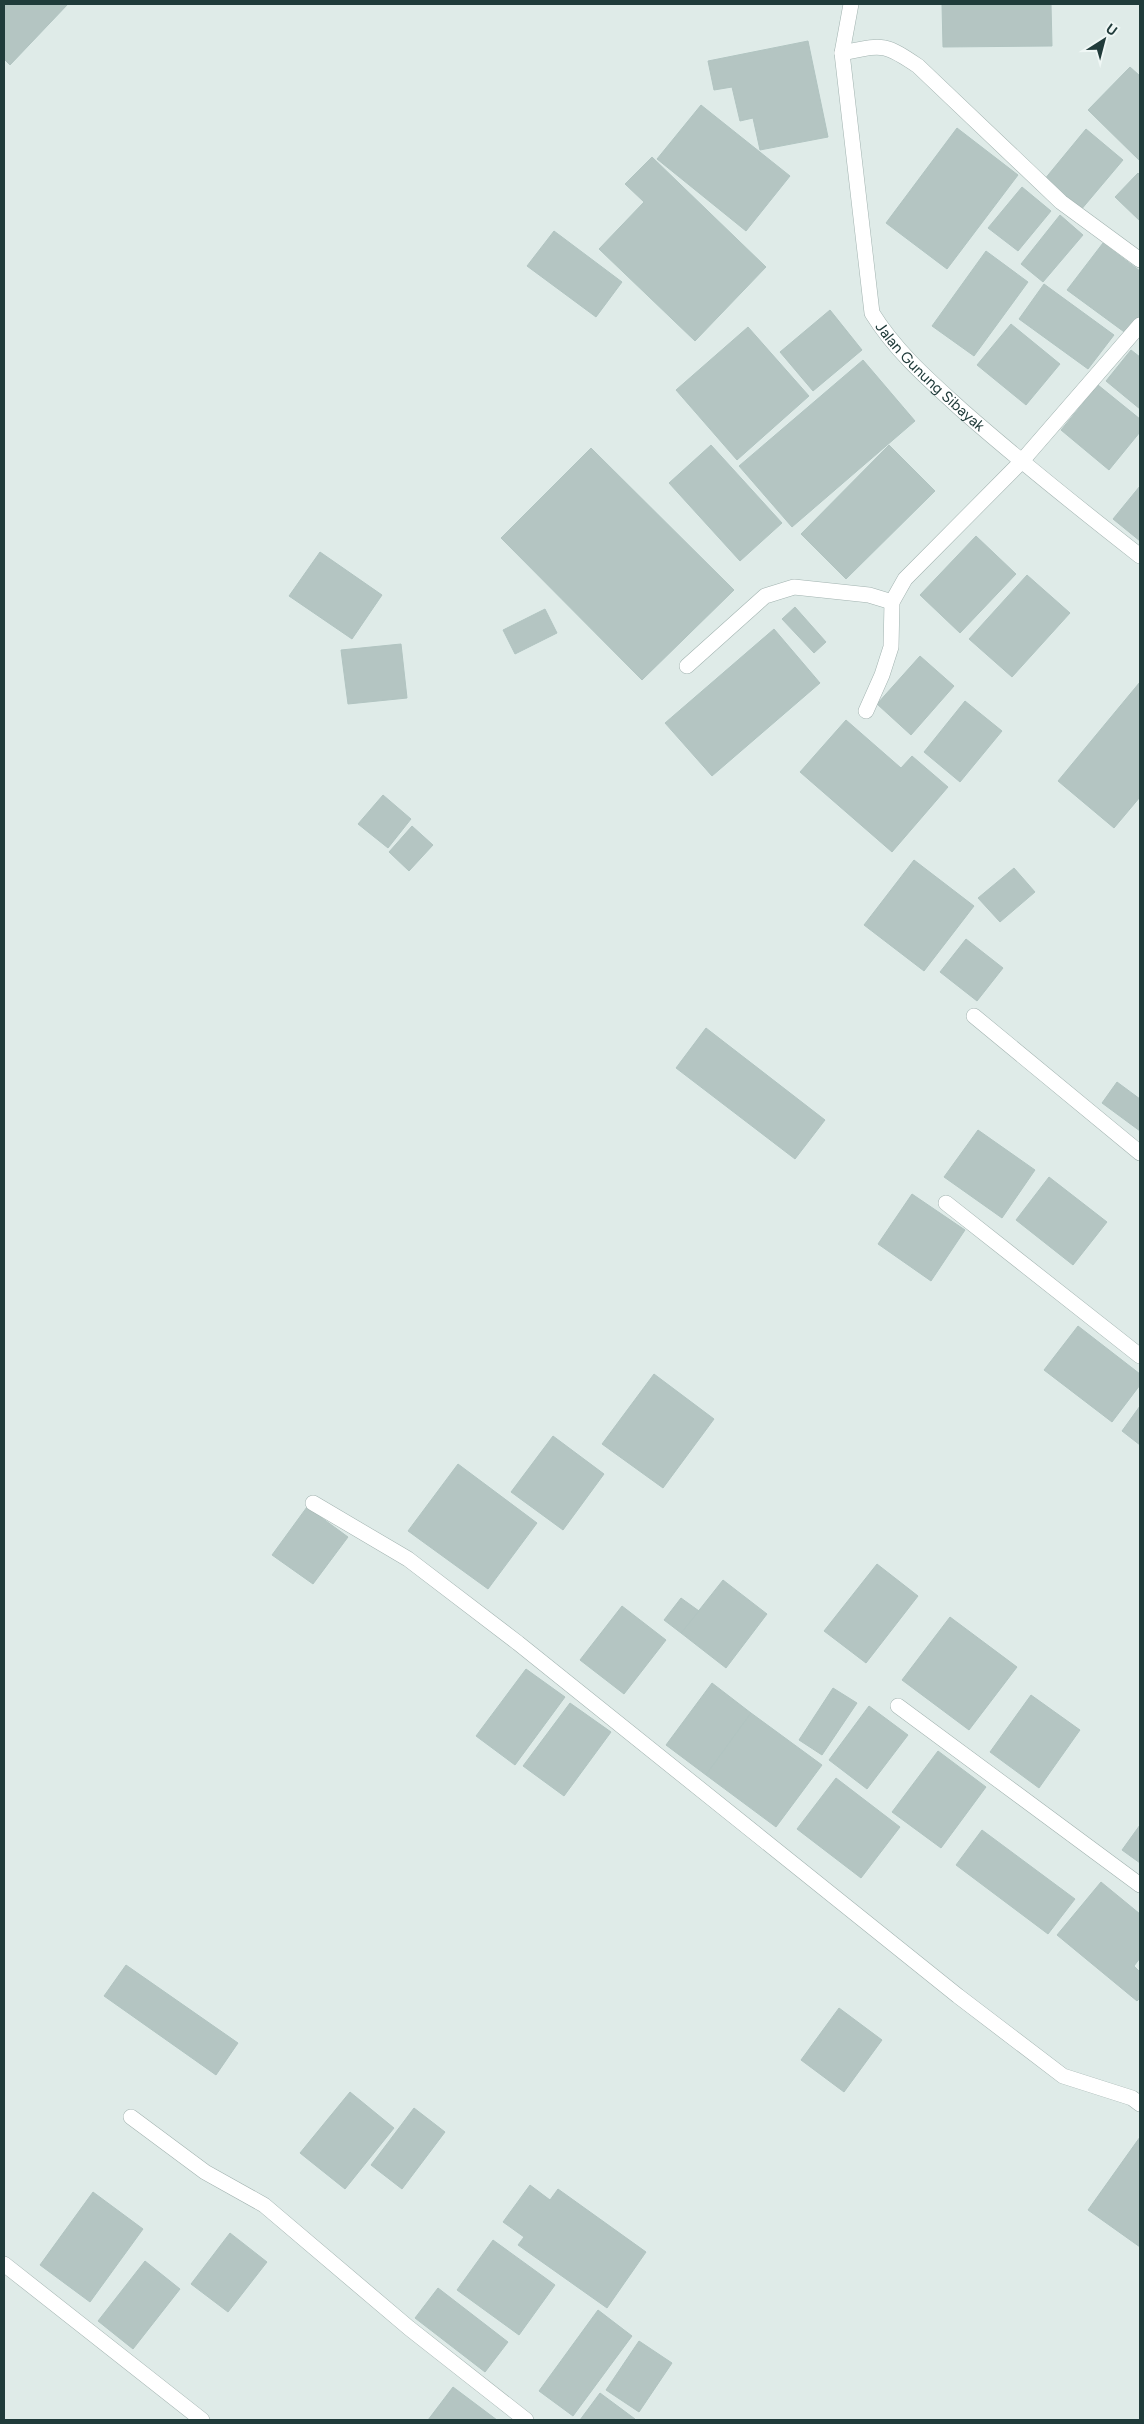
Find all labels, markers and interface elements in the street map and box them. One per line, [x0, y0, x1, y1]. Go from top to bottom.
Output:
north arrow [1079, 15, 1129, 65]
text: U [1102, 20, 1120, 40]
street label: Jalan Gunung Sibayak [872, 318, 989, 435]

